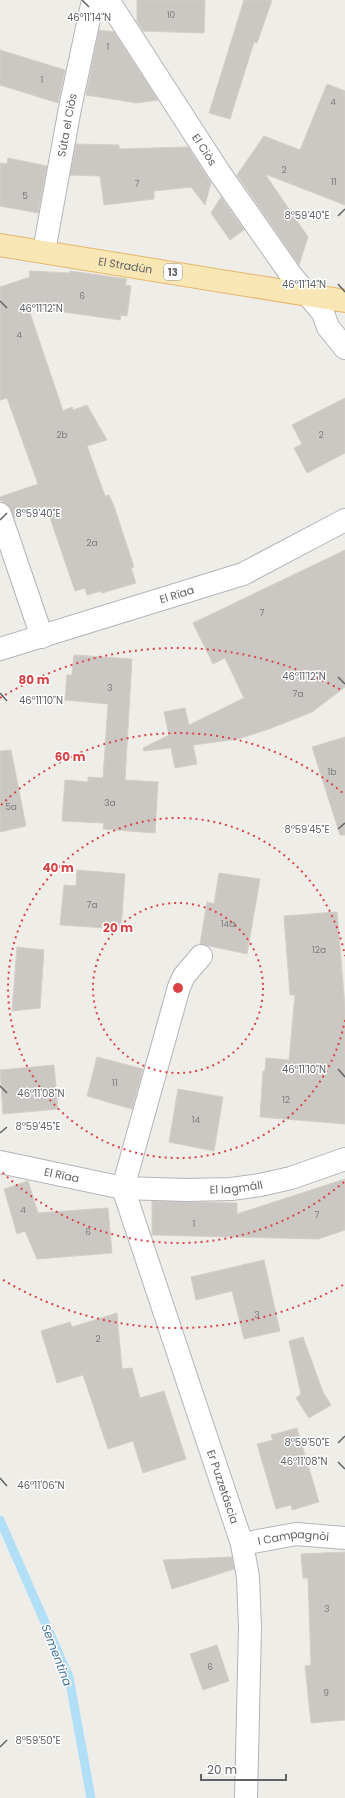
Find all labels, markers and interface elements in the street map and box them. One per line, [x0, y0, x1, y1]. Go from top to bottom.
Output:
house number: 10 [167, 9, 176, 21]
text: 46°11'14"N [67, 10, 111, 25]
house number: 1 [107, 41, 110, 53]
house number: 1 [41, 74, 44, 86]
street label: Súta el Ciòs [53, 92, 81, 158]
house number: 4 [330, 96, 336, 108]
street label: El Ciòs [188, 130, 221, 169]
house number: 2 [281, 164, 287, 176]
house number: 11 [331, 176, 337, 188]
house number: 7 [135, 178, 140, 190]
house number: 5 [22, 190, 28, 202]
text: 8°59'40"E [284, 208, 330, 223]
street label: El Stradún [97, 253, 154, 278]
road number: 13 [164, 264, 182, 280]
text: 46°11'14"N [282, 277, 326, 292]
house number: 6 [79, 290, 85, 302]
text: 46°11'12"N [19, 301, 63, 316]
house number: 4 [16, 329, 22, 341]
house number: 2b [56, 429, 68, 441]
house number: 2 [318, 429, 324, 441]
text: 8°59'40"E [15, 506, 61, 521]
house number: 2a [86, 537, 98, 549]
street label: El Rïaa [157, 582, 196, 607]
house number: 7 [260, 607, 265, 619]
text: 46°11'12"N [282, 669, 326, 684]
text: 80 m [19, 671, 50, 688]
house number: 3 [107, 682, 113, 694]
house number: 7a [293, 688, 304, 700]
text: 46°11'10"N [19, 693, 63, 708]
text: 60 m [55, 748, 86, 765]
house number: 1b [328, 766, 336, 778]
house number: 3a [104, 797, 116, 809]
house number: 5a [5, 801, 17, 813]
text: 8°59'45"E [284, 822, 330, 837]
text: 40 m [42, 859, 74, 876]
house number: 7a [87, 899, 98, 911]
house number: 14a [221, 918, 235, 930]
text: 20 m [103, 919, 133, 936]
house number: 12a [312, 944, 326, 956]
centre of rings [171, 981, 185, 995]
text: 46°11'10"N [282, 1062, 326, 1077]
house number: 11 [112, 1077, 118, 1089]
text: 46°11'08"N [17, 1086, 65, 1101]
house number: 12 [282, 1094, 290, 1106]
house number: 14 [192, 1114, 201, 1126]
text: 8°59'45"E [15, 1119, 61, 1134]
street label: El Rïaa [43, 1164, 81, 1187]
street label: El Iagmáll [210, 1177, 264, 1197]
house number: 4 [20, 1204, 26, 1216]
house number: 7 [315, 1209, 320, 1221]
house number: 1 [193, 1218, 196, 1230]
house number: 6 [85, 1226, 91, 1238]
house number: 3 [254, 1309, 260, 1321]
house number: 2 [95, 1333, 101, 1345]
text: 8°59'50"E [284, 1435, 330, 1450]
street label: Er Puzzetáscia [203, 1448, 243, 1526]
text: 46°11'08"N [280, 1454, 328, 1469]
text: 46°11'06"N [17, 1478, 65, 1493]
street label: I Campagnòi [256, 1526, 330, 1549]
house number: 3 [324, 1603, 330, 1615]
water label: Sementina [37, 1622, 77, 1688]
house number: 6 [207, 1661, 213, 1673]
house number: 9 [323, 1687, 329, 1699]
text: 8°59'50"E [15, 1733, 61, 1748]
scale bar [201, 1756, 286, 1782]
text: 20 m [207, 1761, 237, 1778]

